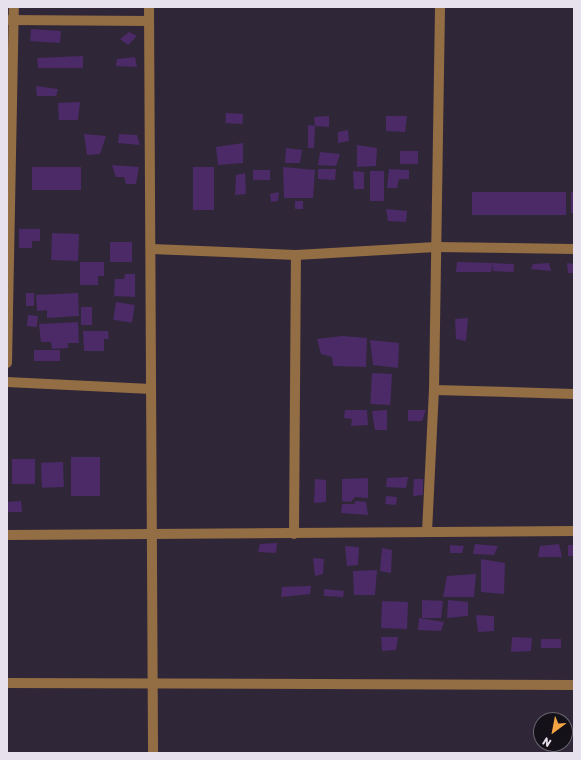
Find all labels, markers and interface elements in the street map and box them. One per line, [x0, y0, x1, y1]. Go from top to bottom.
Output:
north arrow [533, 712, 573, 752]
text: N [540, 734, 554, 749]

